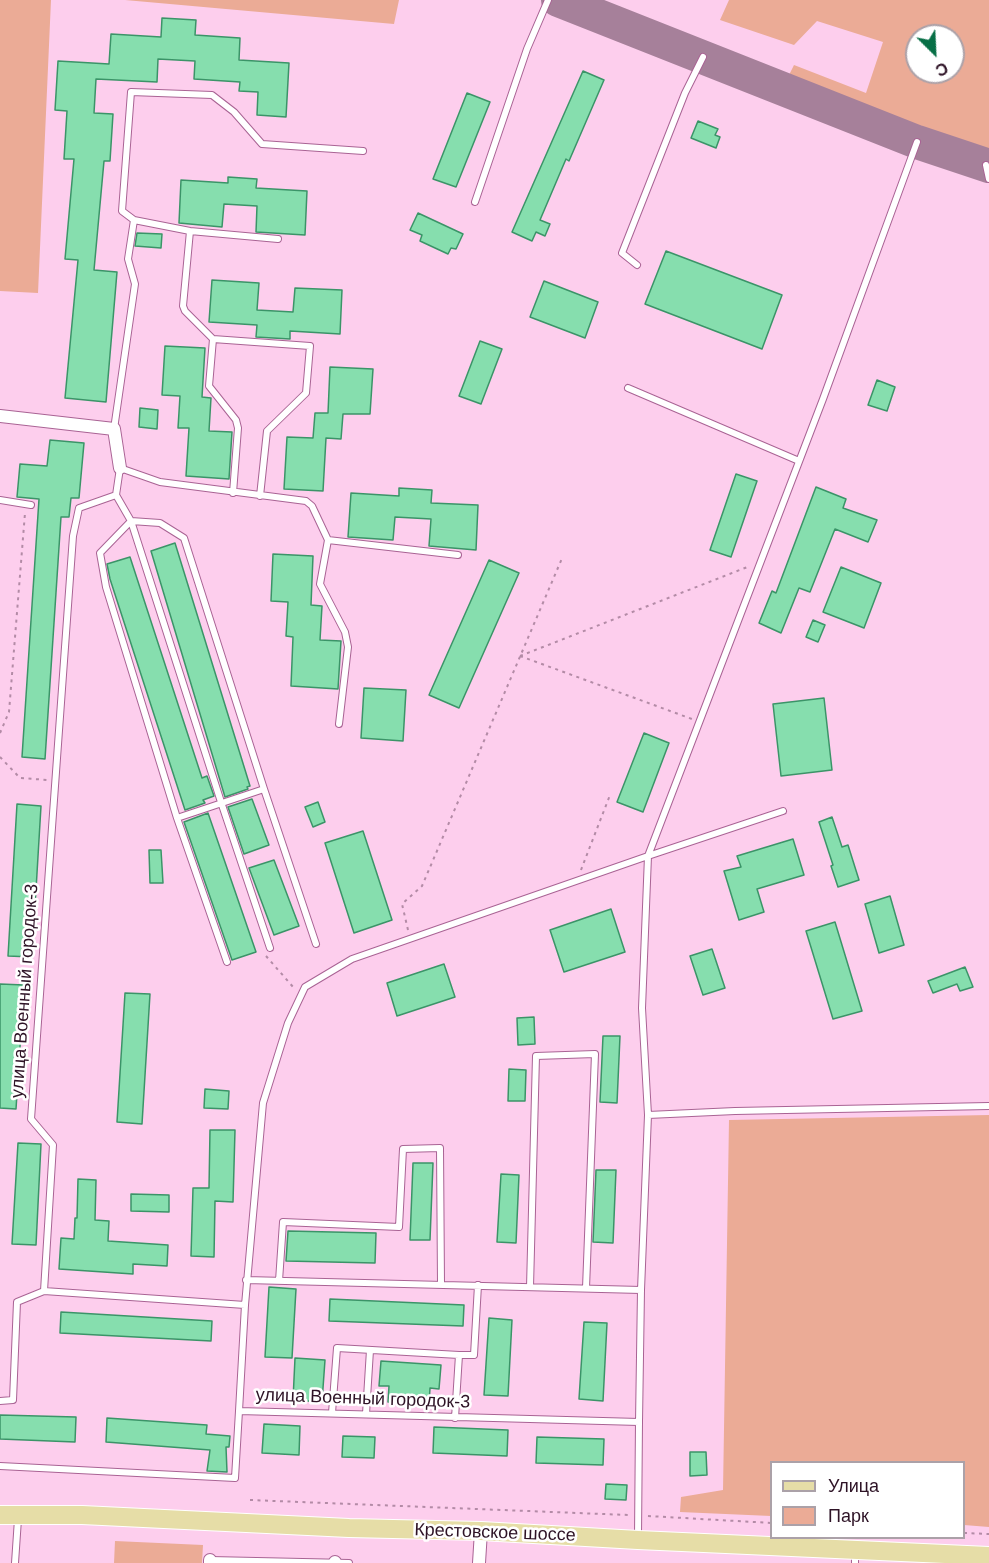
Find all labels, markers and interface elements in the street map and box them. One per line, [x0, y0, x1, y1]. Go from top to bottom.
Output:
north arrow [905, 24, 965, 84]
text: С [933, 59, 950, 79]
street label: улица Военный городок-3 [7, 883, 43, 1099]
street label: улица Военный городок-3 [255, 1384, 471, 1414]
legend [770, 1461, 965, 1539]
text: Улица [828, 1476, 879, 1496]
text: Парк [828, 1506, 869, 1526]
street label: Крестовское шоссе [414, 1519, 576, 1547]

